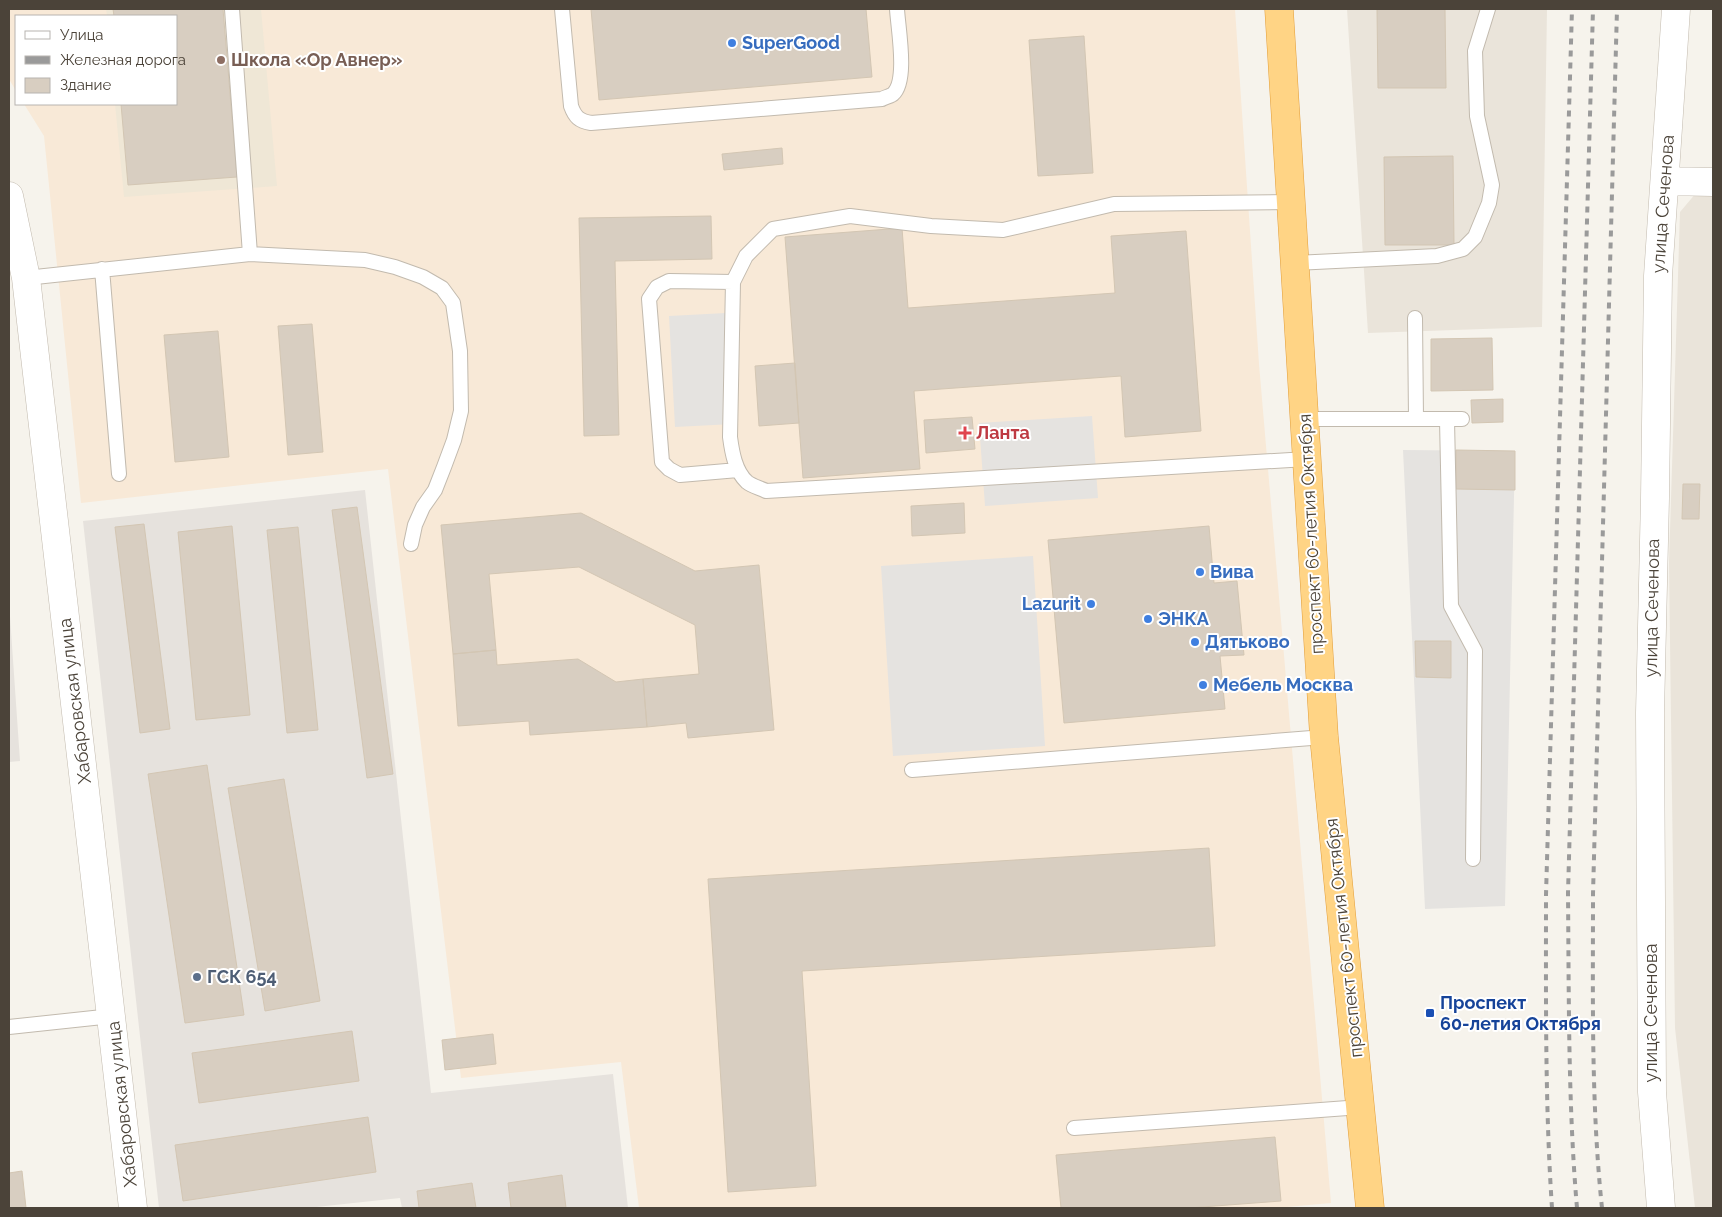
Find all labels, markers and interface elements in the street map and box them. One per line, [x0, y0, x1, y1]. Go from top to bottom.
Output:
legend [15, 15, 178, 105]
text: Улица [60, 26, 104, 44]
place label: SuperGood [742, 32, 840, 53]
marker: SuperGood [726, 37, 738, 49]
place label: Школа «Ор Авнер» [231, 49, 403, 70]
text: Железная дорога [60, 51, 186, 69]
marker: Школа «Ор Авнер» [215, 54, 227, 66]
text: Здание [60, 76, 112, 94]
street label: улица Сеченова [1647, 134, 1678, 274]
street label: проспект 60-летия Октября [1294, 413, 1327, 655]
place label: Ланта [976, 422, 1030, 443]
marker: Ланта [958, 426, 972, 440]
street label: улица Сеченова [1640, 538, 1663, 678]
place label: Вива [1210, 561, 1254, 582]
marker: Вива [1194, 566, 1206, 578]
place label: Lazurit [1022, 593, 1081, 614]
marker: Lazurit [1085, 598, 1097, 610]
place label: ЭНКА [1158, 608, 1210, 629]
marker: ЭНКА [1142, 613, 1154, 625]
street label: Хабаровская улица [54, 617, 95, 785]
place label: Дятьково [1205, 631, 1290, 652]
marker: Дятьково [1189, 636, 1201, 648]
place label: Мебель Москва [1213, 674, 1353, 695]
marker: Мебель Москва [1197, 679, 1209, 691]
street label: проспект 60-летия Октября [1320, 817, 1367, 1059]
street label: улица Сеченова [1640, 944, 1661, 1082]
place label: ГСК 654 [207, 966, 277, 987]
marker: ГСК 654 [191, 971, 203, 983]
place label: Проспект 60-летия Октября [1440, 992, 1601, 1034]
marker: Проспект 60-летия Октября [1424, 1007, 1436, 1019]
street label: Хабаровская улица [102, 1020, 141, 1188]

